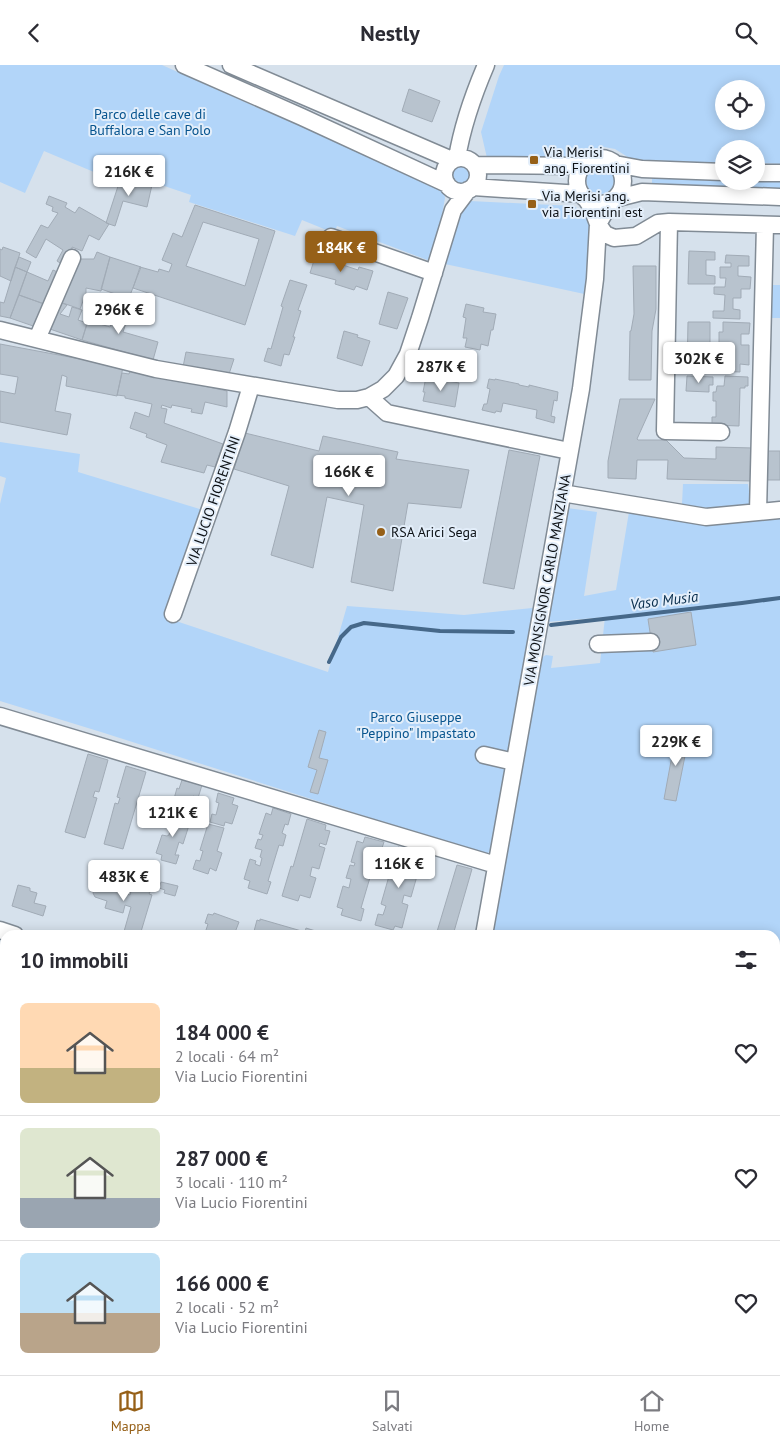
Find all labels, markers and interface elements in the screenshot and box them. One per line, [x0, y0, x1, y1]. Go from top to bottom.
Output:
icon: back [20, 19, 48, 47]
text: Nestly [360, 19, 420, 47]
icon: search [732, 19, 760, 47]
map controls [715, 80, 765, 190]
button: locate [715, 80, 765, 130]
park label: Parco delle cave di Buffalora e San Polo [89, 105, 211, 139]
button: layers [715, 140, 765, 190]
place label: Via Merisi ang. Fiorentini [543, 143, 630, 177]
marker: Via Merisi ang. Fiorentini [528, 154, 540, 166]
pin: 216K € [88, 155, 170, 197]
text: 216K € [104, 161, 154, 181]
place label: Via Merisi ang. via Fiorentini est [541, 187, 643, 221]
marker: Via Merisi ang. via Fiorentini est [526, 198, 538, 210]
pin: 184K € [300, 231, 382, 273]
text: 184K € [316, 237, 366, 257]
pin: 296K € [78, 293, 160, 335]
text: 296K € [94, 299, 144, 319]
pin: 302K € [658, 341, 740, 384]
text: 302K € [674, 348, 724, 368]
pin: 287K € [400, 349, 482, 392]
text: 287K € [416, 356, 466, 376]
street label: VIA LUCIO FIORENTINI [182, 433, 244, 569]
pin: 166K € [308, 455, 390, 497]
text: 166K € [324, 461, 374, 481]
street label: VIA MONSIGNOR CARLO MANZIANA [519, 472, 575, 688]
place label: RSA Arici Sega [391, 523, 477, 541]
marker: RSA Arici Sega [375, 526, 387, 538]
water label: Vaso Musia [629, 586, 700, 614]
park label: Parco Giuseppe "Peppino" Impastato [356, 708, 476, 742]
pin: 229K € [635, 725, 717, 767]
text: 229K € [651, 731, 701, 751]
pin: 121K € [132, 795, 214, 838]
text: 121K € [148, 802, 198, 822]
pin: 116K € [358, 847, 440, 889]
text: 116K € [374, 853, 424, 873]
pin: 483K € [83, 859, 165, 902]
text: 483K € [99, 866, 149, 886]
icon: filters [732, 946, 760, 974]
text: 10 immobili [20, 947, 129, 974]
text: 184 000 € [175, 1019, 269, 1046]
icon: home [60, 1023, 120, 1083]
icon: heart [732, 1039, 760, 1067]
text: 2 locali · 64 m² [175, 1046, 279, 1066]
text: Via Lucio Fiorentini [175, 1066, 308, 1086]
text: 287 000 € [175, 1145, 268, 1172]
icon: home [60, 1148, 120, 1208]
icon: heart [732, 1164, 760, 1192]
text: 3 locali · 110 m² [175, 1172, 288, 1192]
text: Via Lucio Fiorentini [175, 1192, 308, 1212]
text: 166 000 € [175, 1270, 269, 1297]
icon: home [60, 1273, 120, 1333]
icon: heart [732, 1289, 760, 1317]
text: 2 locali · 52 m² [175, 1297, 279, 1317]
text: Via Lucio Fiorentini [175, 1317, 308, 1337]
tab: Mappa [111, 1387, 151, 1435]
tab: Salvati [372, 1387, 413, 1435]
tab: Home [634, 1387, 669, 1435]

